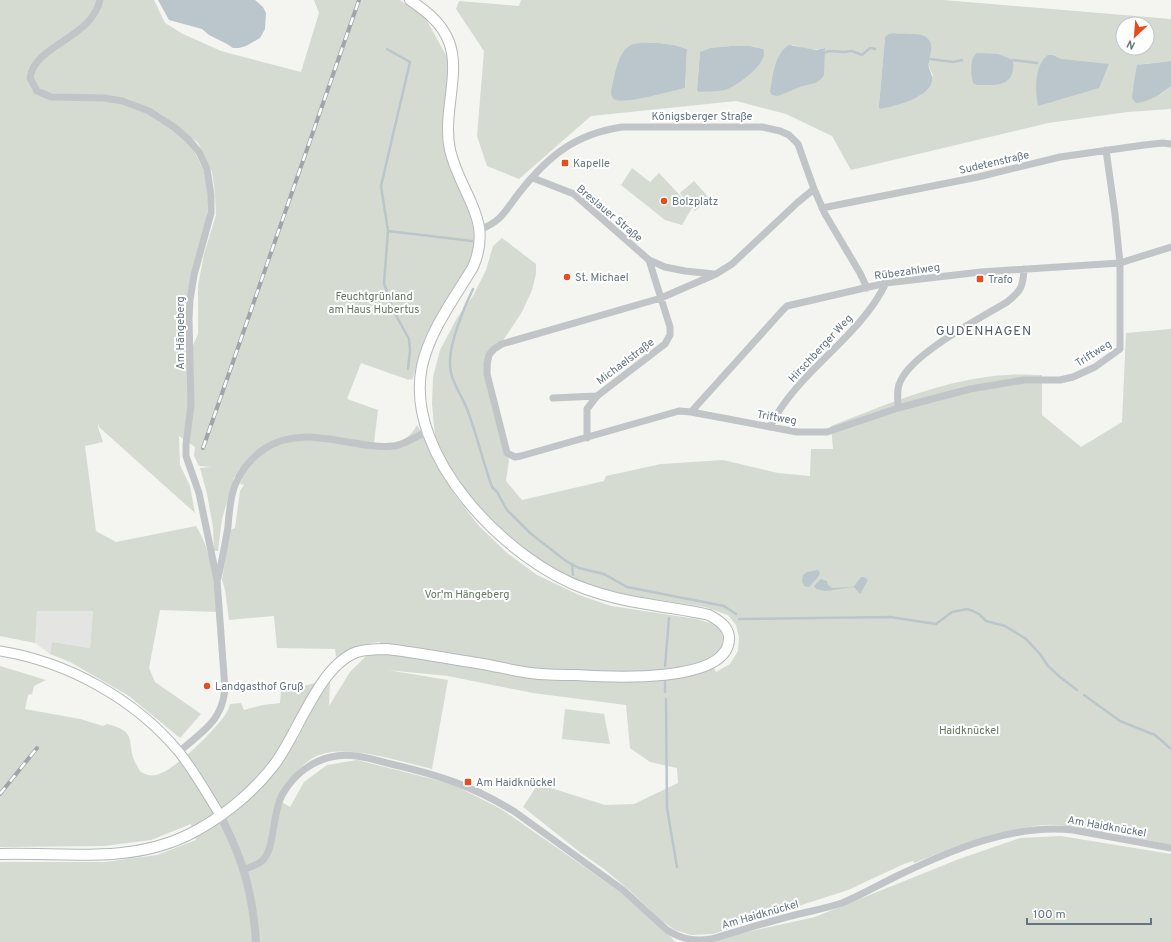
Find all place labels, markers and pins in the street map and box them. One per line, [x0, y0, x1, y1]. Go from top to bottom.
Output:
place label: Kapelle [573, 157, 610, 171]
marker: Kapelle [560, 158, 570, 168]
place label: Bolzplatz [672, 195, 718, 209]
marker: Bolzplatz [659, 196, 669, 206]
place label: St. Michael [575, 271, 629, 285]
marker: St. Michael [562, 272, 572, 282]
place label: Trafo [988, 273, 1013, 287]
marker: Trafo [975, 274, 985, 284]
place label: Landgasthof Gruß [215, 680, 303, 694]
marker: Landgasthof Gruß [202, 681, 212, 691]
place label: Am Haidknückel [476, 776, 556, 790]
marker: Am Haidknückel [463, 777, 473, 787]

